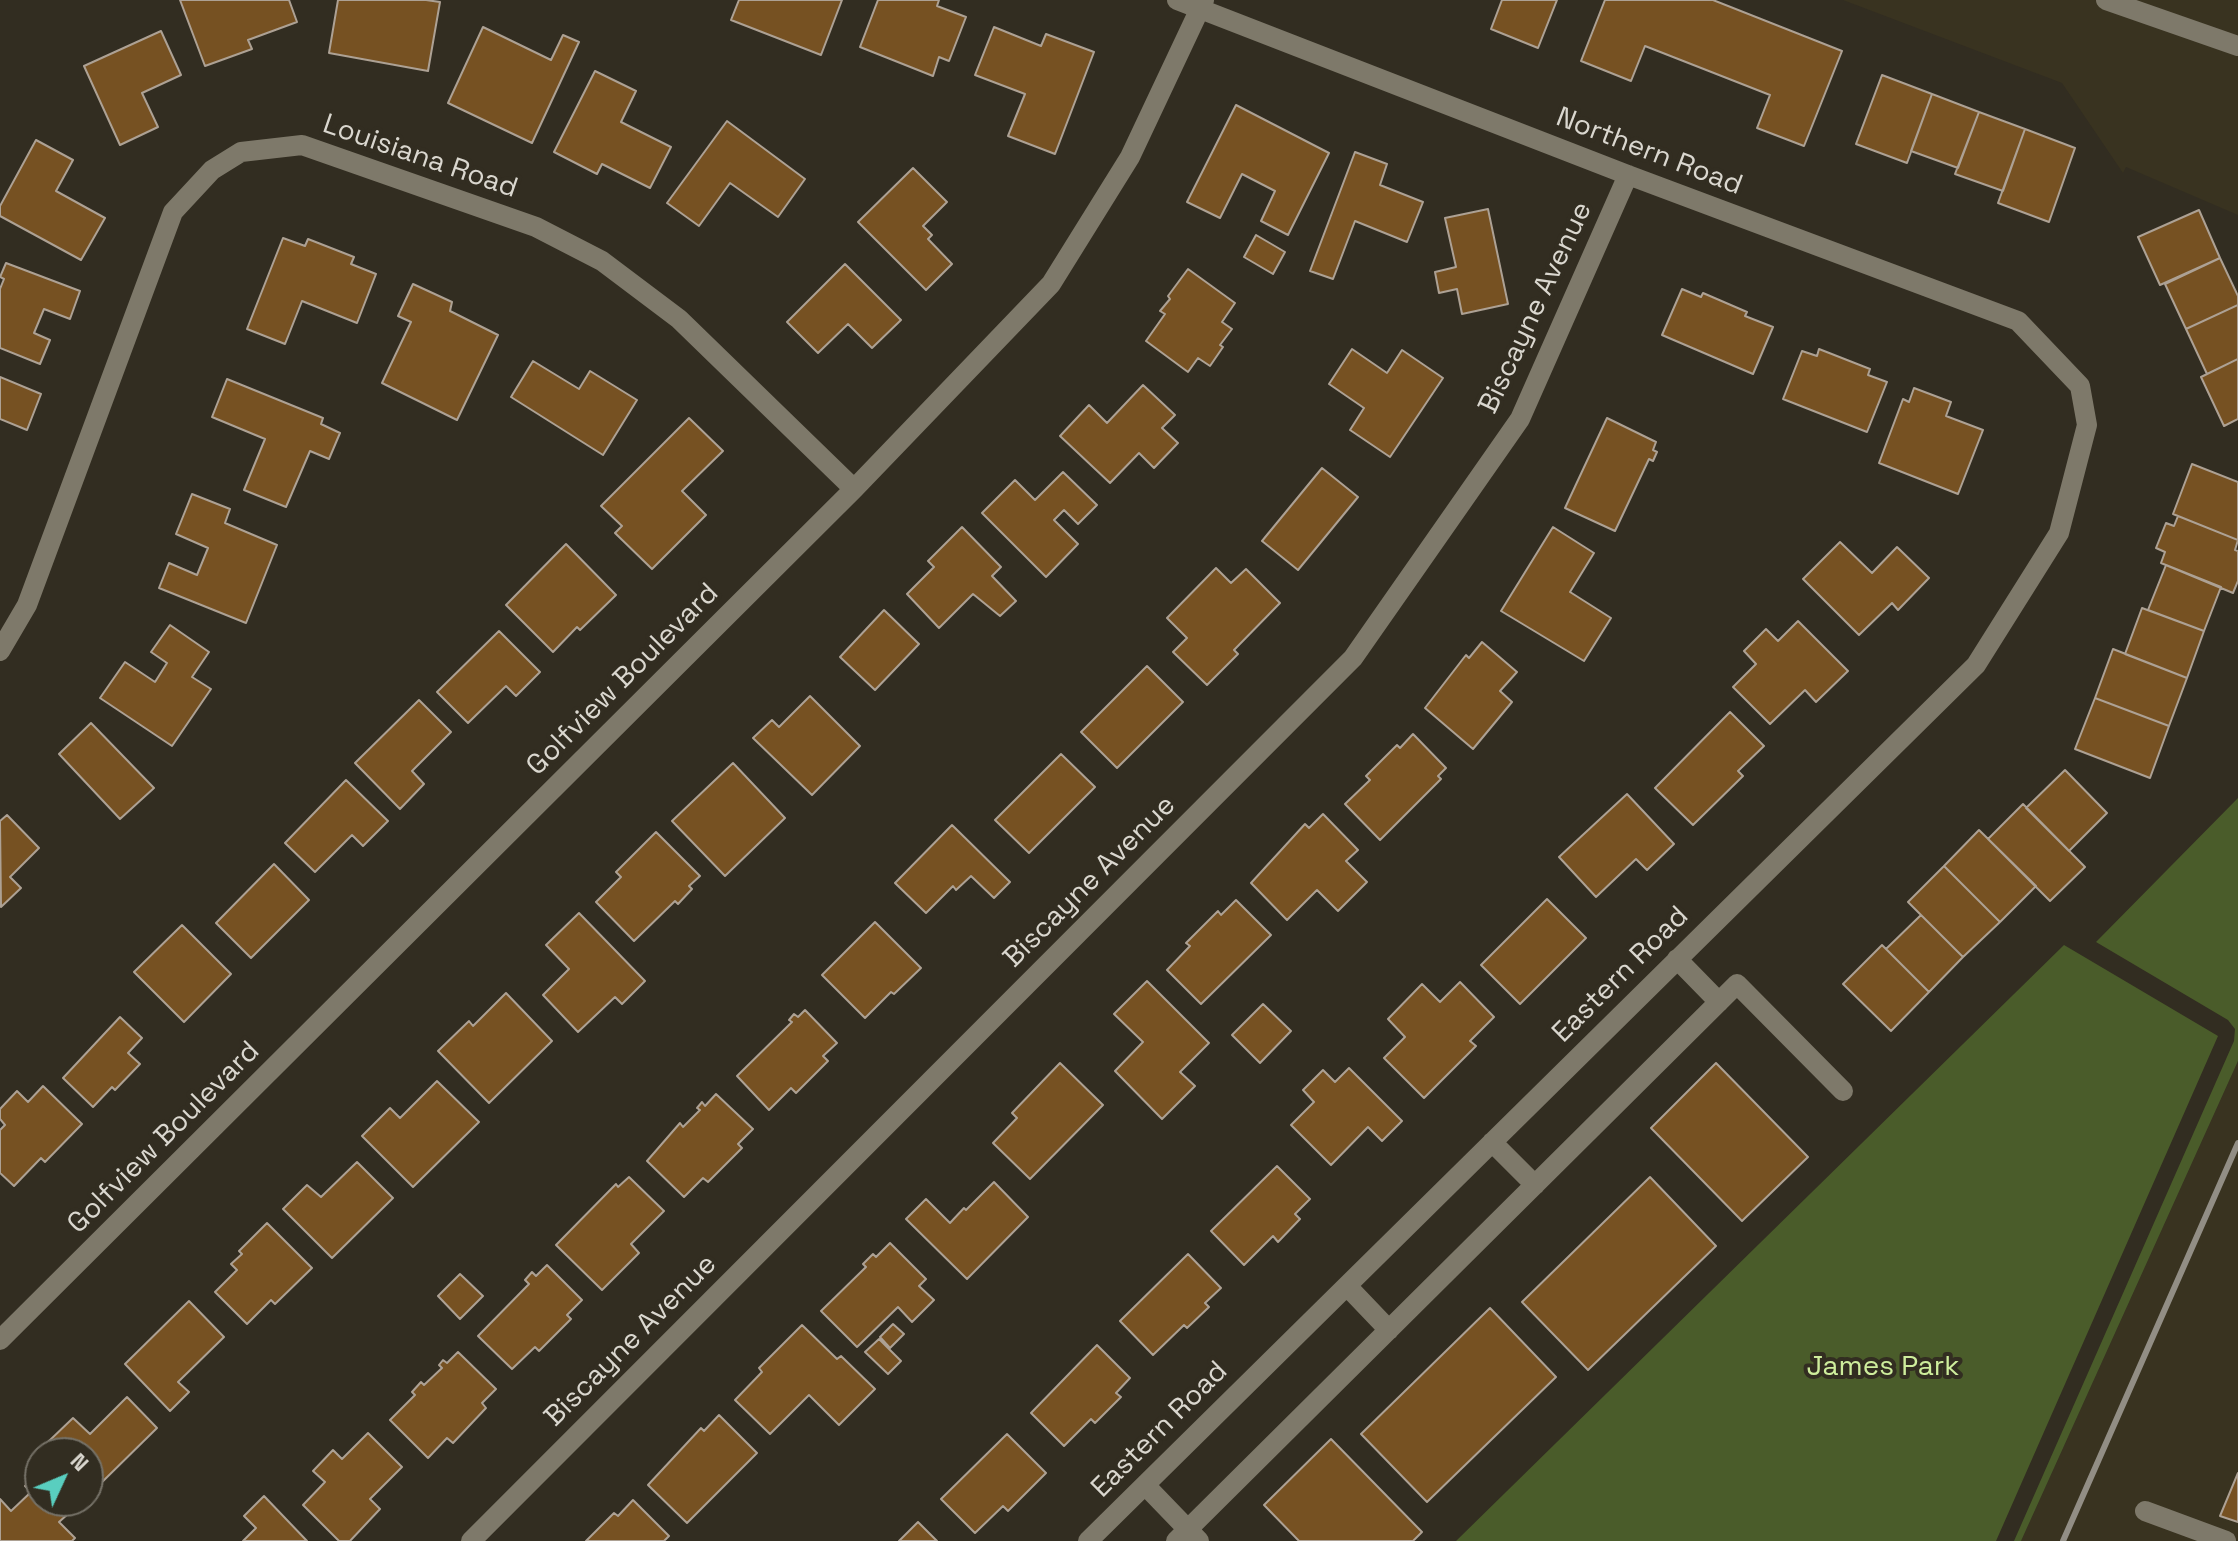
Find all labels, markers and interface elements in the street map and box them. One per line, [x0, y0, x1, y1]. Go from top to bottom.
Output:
street label: Northern Road [1551, 101, 1747, 203]
street label: Louisiana Road [318, 108, 522, 206]
street label: Biscayne Avenue [1472, 197, 1600, 419]
street label: Golfview Boulevard [520, 577, 726, 783]
street label: Biscayne Avenue [997, 789, 1183, 975]
street label: Eastern Road [1546, 900, 1696, 1050]
street label: Golfview Boulevard [61, 1035, 267, 1241]
street label: Biscayne Avenue [538, 1248, 724, 1434]
park label: James Park [1807, 1350, 1959, 1384]
street label: Eastern Road [1085, 1355, 1235, 1505]
north arrow [24, 1437, 104, 1517]
text: N [65, 1447, 95, 1477]

